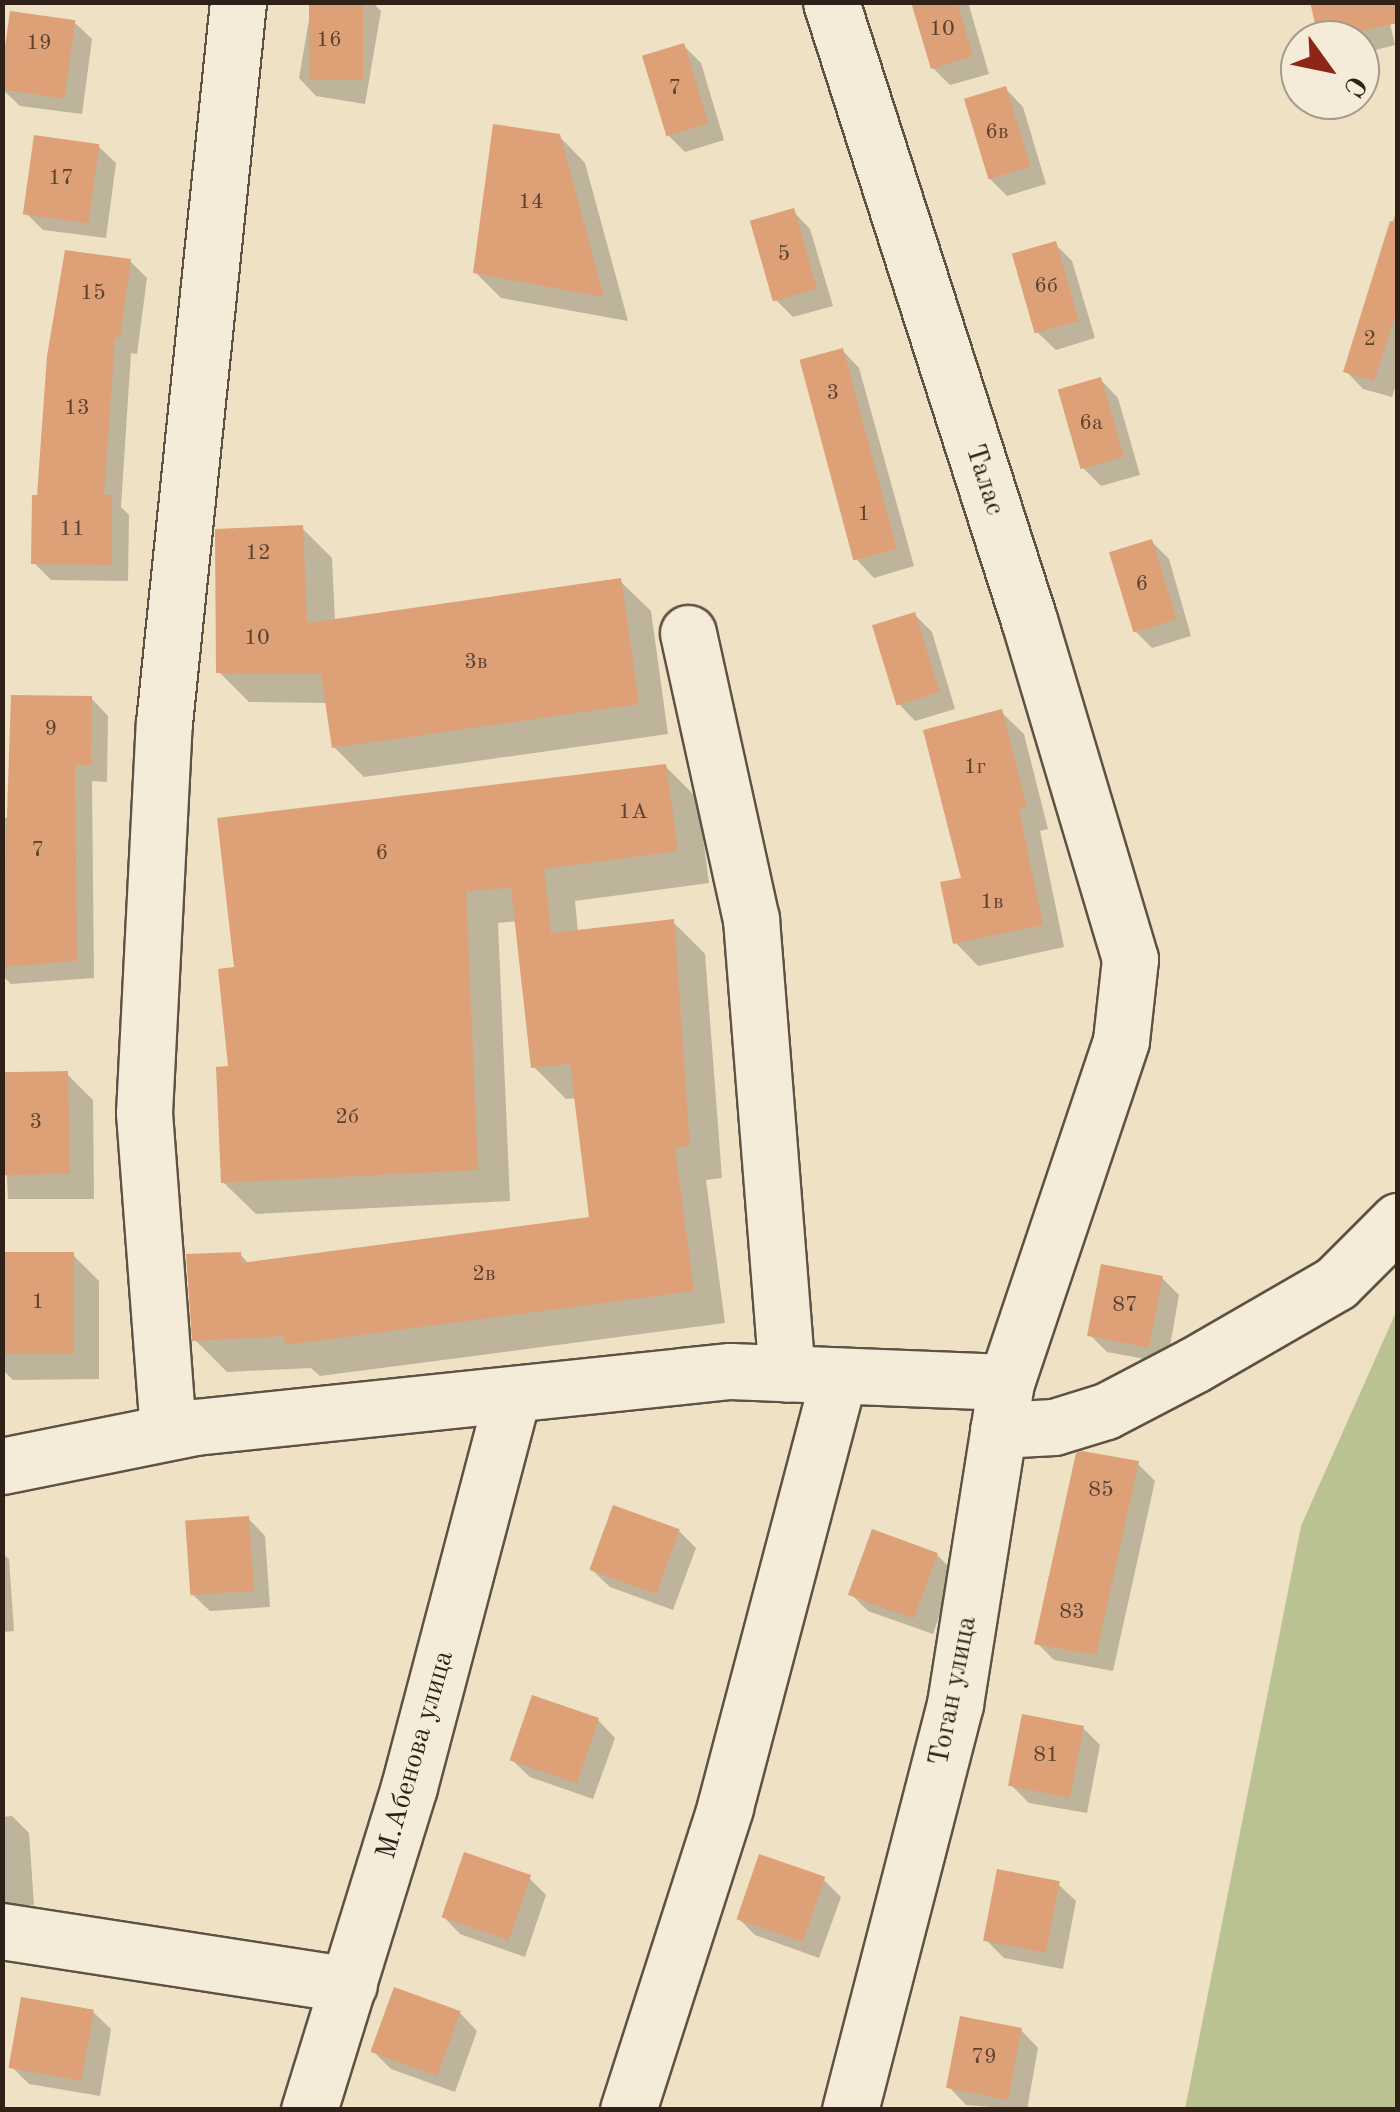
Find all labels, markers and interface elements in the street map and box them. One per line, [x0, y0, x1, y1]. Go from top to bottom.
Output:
house number: 10 [929, 17, 955, 43]
north arrow [1280, 20, 1380, 120]
house number: 16 [316, 28, 342, 54]
house number: 19 [26, 31, 52, 57]
text: С [1337, 70, 1370, 101]
house number: 7 [669, 76, 681, 102]
house number: 6в [985, 120, 1009, 146]
house number: 17 [48, 166, 74, 192]
house number: 14 [518, 190, 544, 216]
house number: 5 [778, 242, 790, 268]
house number: 6б [1034, 274, 1058, 300]
house number: 15 [80, 281, 106, 307]
house number: 2 [1364, 327, 1376, 353]
house number: 3 [827, 381, 839, 407]
house number: 13 [64, 396, 90, 422]
house number: 6а [1079, 411, 1103, 437]
street label: Талас [957, 440, 1011, 520]
house number: 1 [858, 502, 870, 528]
house number: 11 [59, 517, 85, 543]
house number: 12 [245, 541, 271, 567]
house number: 6 [1136, 572, 1148, 598]
house number: 10 [244, 626, 270, 652]
house number: 3в [464, 650, 488, 676]
house number: 9 [45, 717, 57, 743]
house number: 1г [964, 755, 986, 781]
house number: 1А [618, 800, 648, 826]
house number: 7 [32, 838, 44, 864]
house number: 6 [376, 841, 388, 867]
house number: 1в [980, 890, 1004, 916]
house number: 2б [335, 1105, 359, 1131]
house number: 3 [30, 1110, 42, 1136]
house number: 2в [472, 1262, 496, 1288]
house number: 1 [32, 1290, 44, 1316]
house number: 87 [1112, 1293, 1138, 1319]
house number: 85 [1088, 1478, 1114, 1504]
house number: 83 [1059, 1600, 1085, 1626]
street label: Тоган улица [923, 1613, 985, 1769]
street label: М.Абенова улица [370, 1647, 462, 1863]
house number: 81 [1033, 1743, 1059, 1769]
house number: 79 [971, 2045, 997, 2071]

